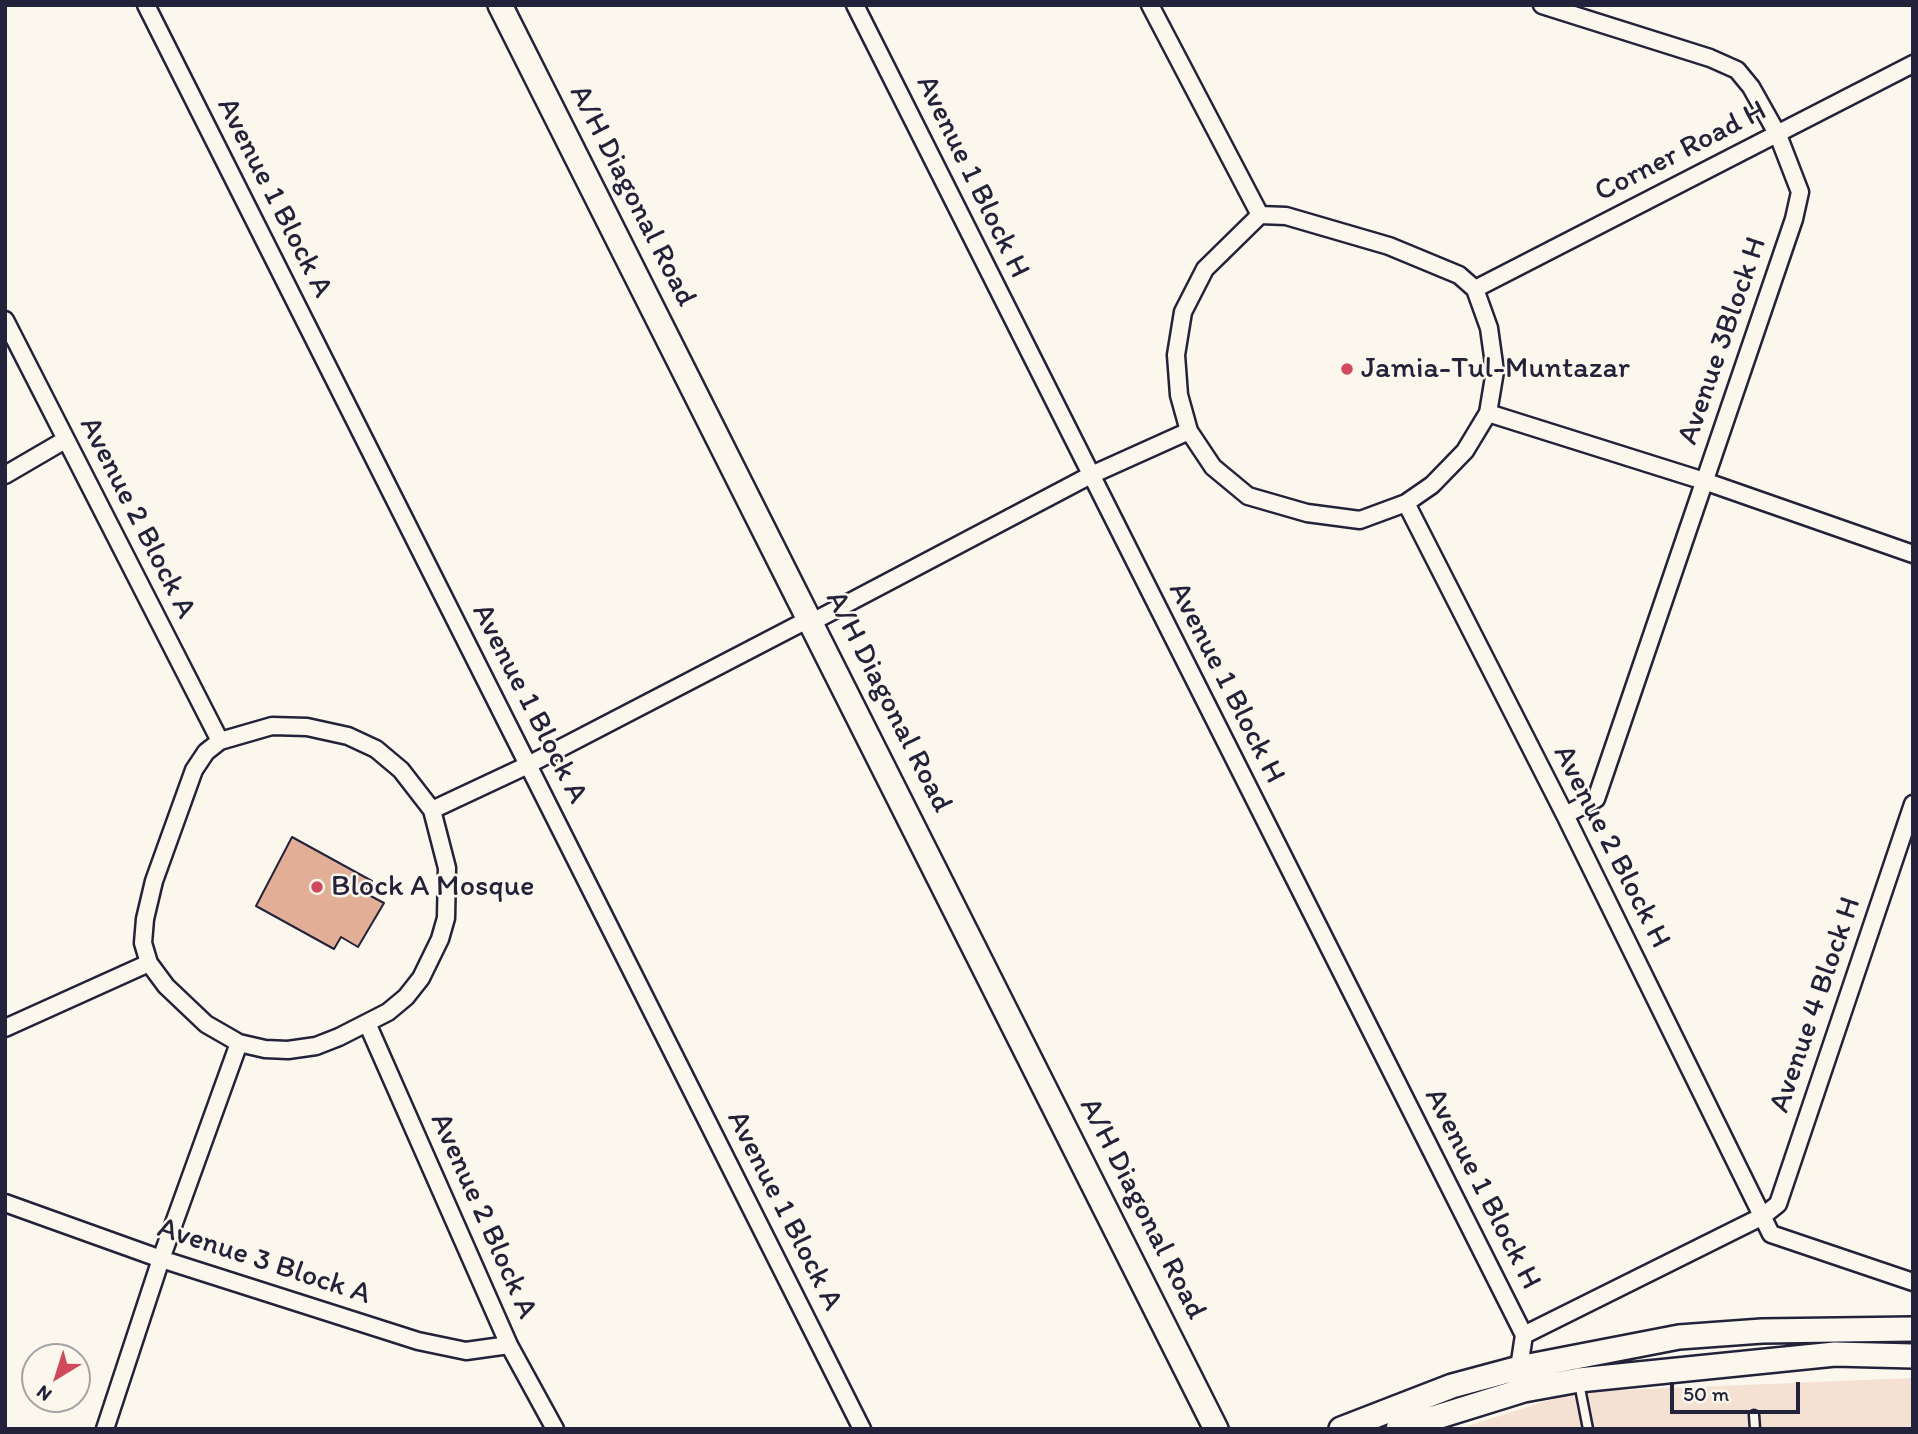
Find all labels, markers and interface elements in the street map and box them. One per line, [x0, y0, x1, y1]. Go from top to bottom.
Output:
street label: Avenue 1 Block H [907, 70, 1037, 284]
street label: A/H Diagonal Road [561, 79, 703, 313]
street label: Avenue 1 Block A [208, 92, 340, 304]
street label: Corner Road H [1589, 93, 1773, 211]
street label: Avenue 3Block H [1671, 233, 1775, 449]
place label: Jamia-Tul-Muntazar [1361, 351, 1630, 387]
marker: Jamia-Tul-Muntazar [1339, 361, 1355, 377]
street label: Avenue 2 Block A [71, 411, 203, 625]
street label: Avenue 1 Block H [1160, 576, 1292, 790]
street label: A/H Diagonal Road [817, 585, 959, 819]
street label: Avenue 1 Block A [463, 598, 595, 810]
street label: Avenue 2 Block H [1544, 739, 1678, 955]
place label: Block A Mosque [331, 869, 535, 905]
marker: Block A Mosque [309, 879, 325, 895]
street label: Avenue 4 Block H [1762, 893, 1870, 1117]
street label: Avenue 1 Block H [1416, 1082, 1548, 1296]
street label: A/H Diagonal Road [1071, 1092, 1213, 1326]
street label: Avenue 1 Block A [718, 1105, 850, 1317]
street label: Avenue 2 Block A [422, 1108, 544, 1324]
street label: Avenue 3 Block A [153, 1211, 375, 1313]
north arrow [21, 1343, 91, 1413]
scale bar [1673, 1368, 1802, 1412]
text: N [32, 1380, 56, 1406]
text: 50 m [1683, 1381, 1729, 1406]

